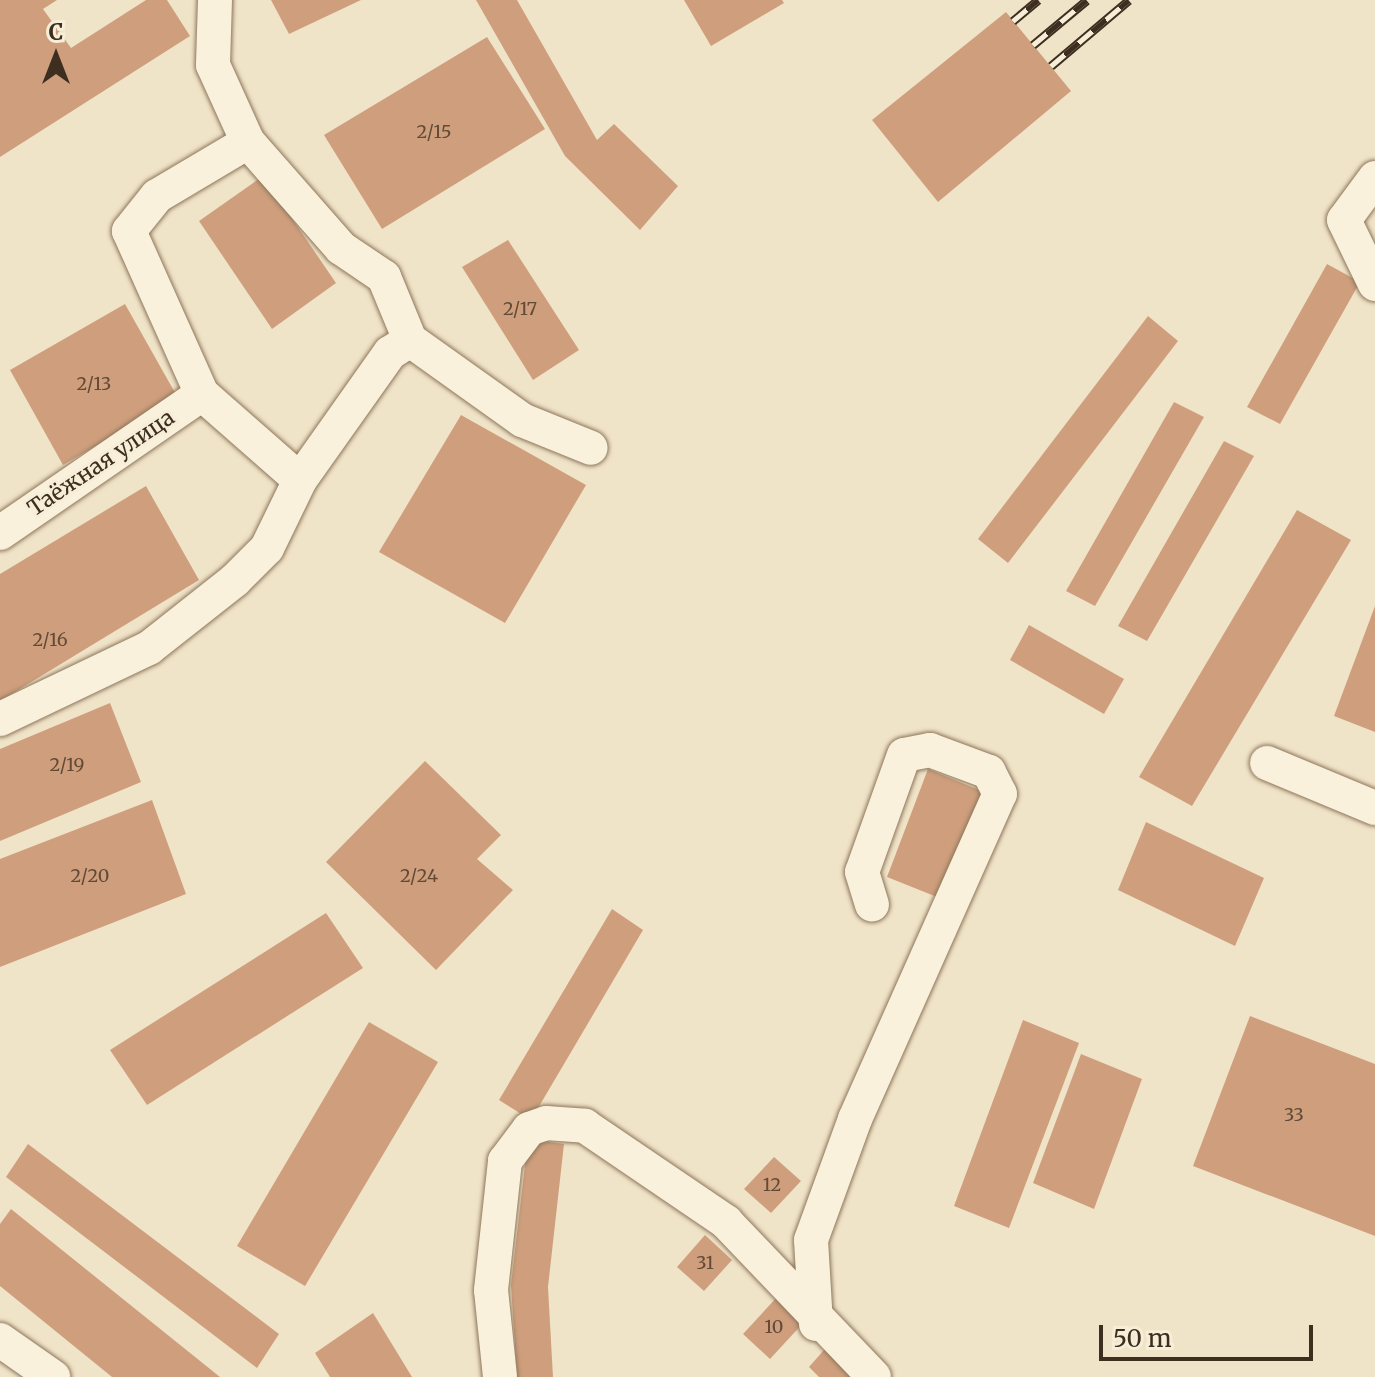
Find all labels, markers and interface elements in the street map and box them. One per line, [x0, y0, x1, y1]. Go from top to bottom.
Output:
north arrow [16, 16, 96, 96]
text: С [49, 18, 63, 46]
house number: 2/15 [417, 121, 451, 143]
house number: 2/17 [503, 298, 537, 320]
house number: 2/13 [77, 373, 111, 395]
street label: Таёжная улица [23, 404, 179, 522]
house number: 2/16 [32, 629, 68, 651]
house number: 2/19 [49, 754, 85, 776]
house number: 2/20 [71, 865, 109, 887]
house number: 2/24 [400, 865, 438, 887]
house number: 33 [1284, 1104, 1304, 1126]
house number: 12 [763, 1174, 781, 1196]
house number: 31 [696, 1252, 714, 1274]
scale bar [1103, 1309, 1317, 1359]
house number: 10 [765, 1316, 783, 1338]
text: 50 m [1113, 1323, 1172, 1354]

